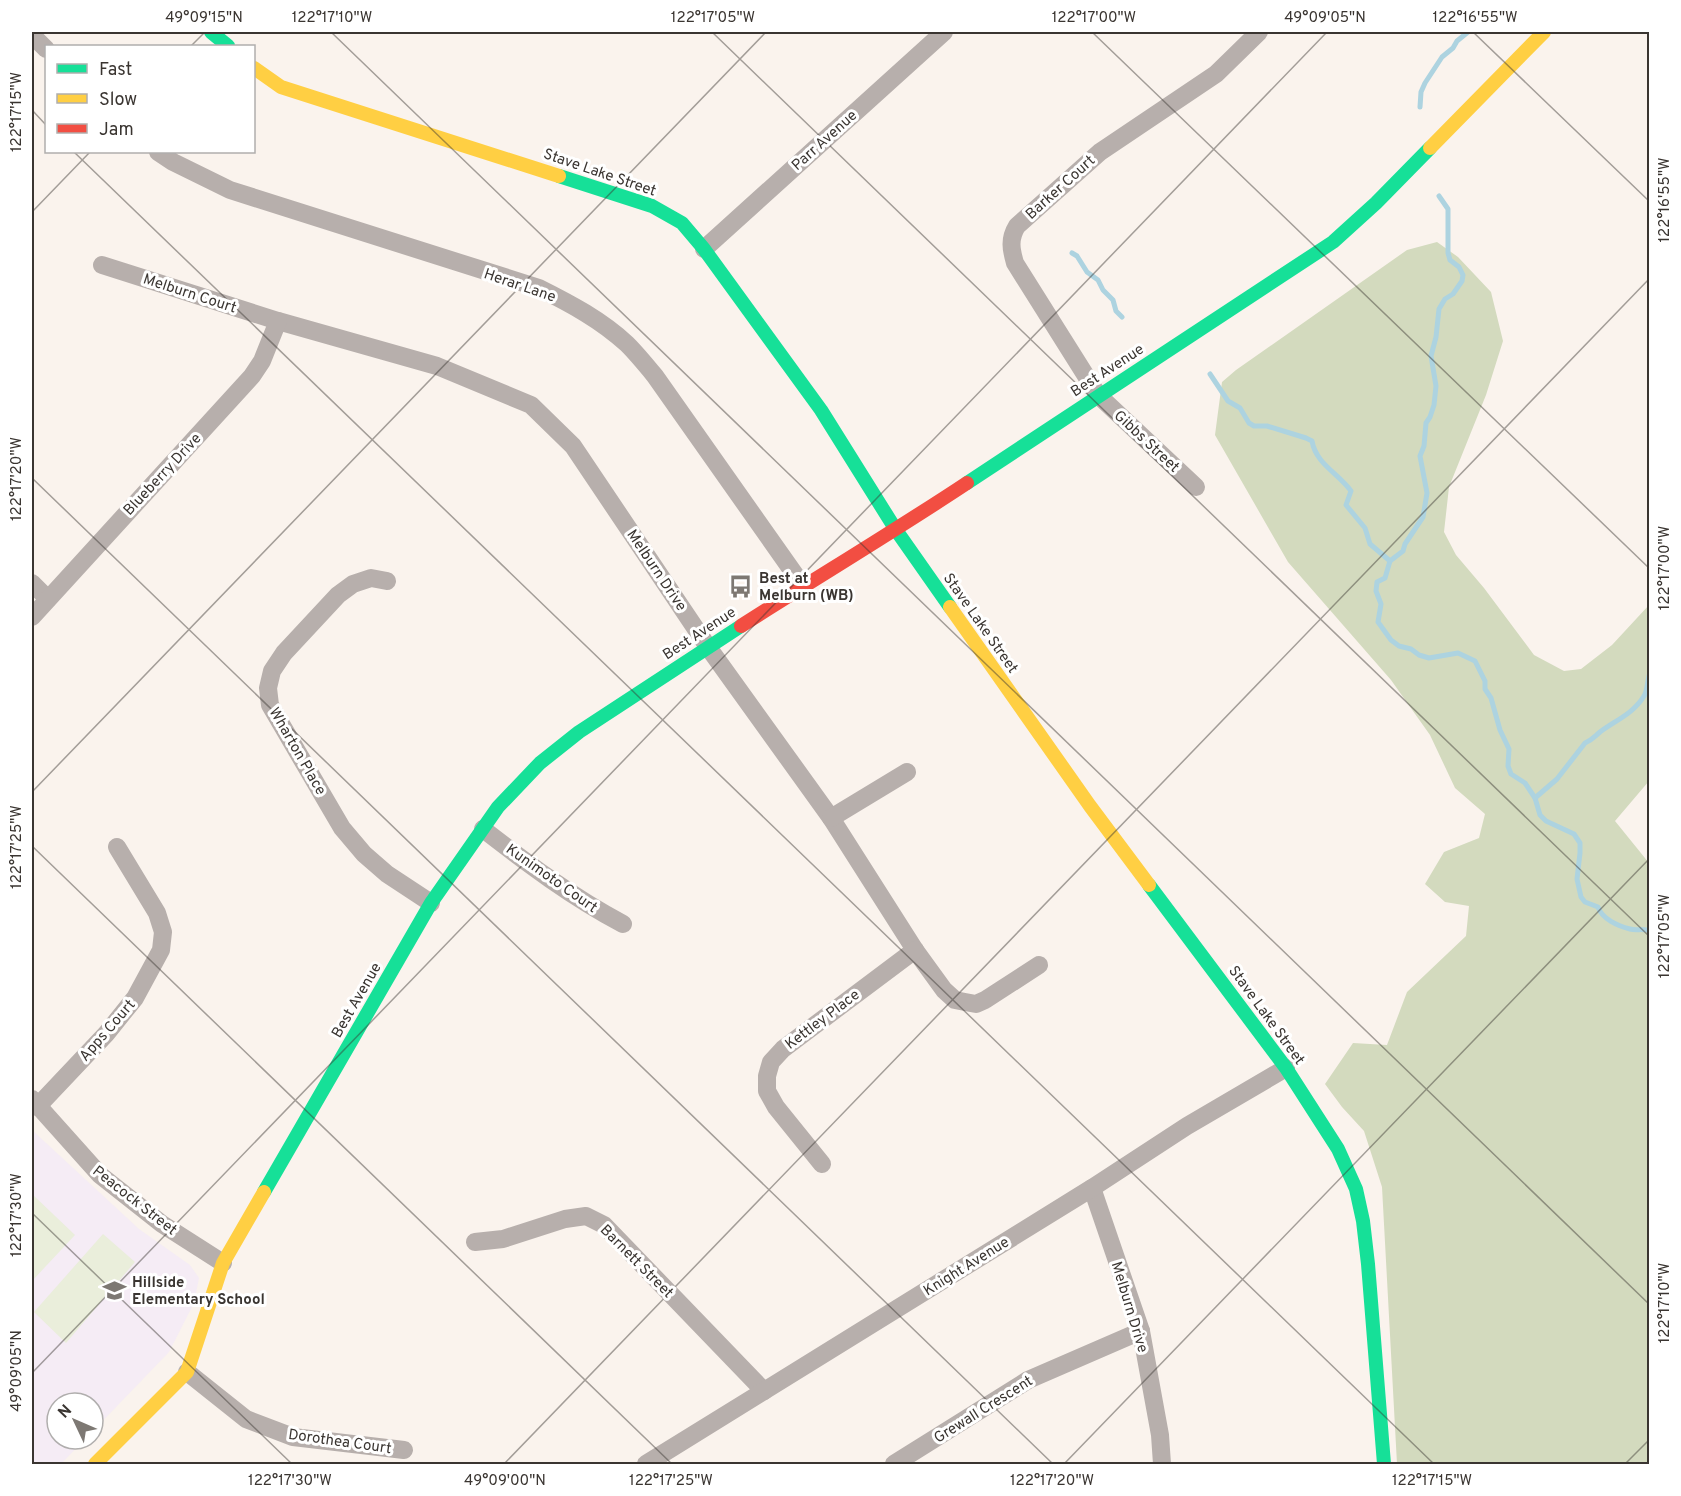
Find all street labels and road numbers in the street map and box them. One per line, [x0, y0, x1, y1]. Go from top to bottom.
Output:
street label: Parr Avenue [788, 107, 862, 176]
street label: Stave Lake Street [541, 145, 658, 202]
street label: Barker Court [1022, 152, 1100, 224]
street label: Herar Lane [481, 265, 558, 308]
street label: Melburn Court [140, 270, 239, 318]
street label: Best Avenue [1068, 341, 1148, 402]
street label: Gibbs Street [1109, 407, 1183, 477]
street label: Blueberry Drive [120, 430, 206, 520]
street label: Melburn Drive [622, 526, 690, 615]
street label: Stave Lake Street [938, 570, 1021, 678]
street label: Best Avenue [660, 604, 740, 665]
street label: Wharton Place [264, 704, 329, 799]
street label: Kunimoto Court [502, 841, 601, 918]
street label: Best Avenue [328, 960, 386, 1042]
street label: Stave Lake Street [1223, 963, 1308, 1069]
street label: Kettley Place [782, 986, 864, 1054]
street label: Apps Court [76, 996, 140, 1066]
street label: Peacock Street [88, 1162, 180, 1240]
street label: Barnett Street [595, 1221, 677, 1303]
street label: Knight Avenue [920, 1233, 1013, 1301]
street label: Melburn Drive [1106, 1260, 1151, 1355]
street label: Grewall Crescent [931, 1372, 1037, 1448]
street label: Dorothea Court [287, 1426, 393, 1459]

